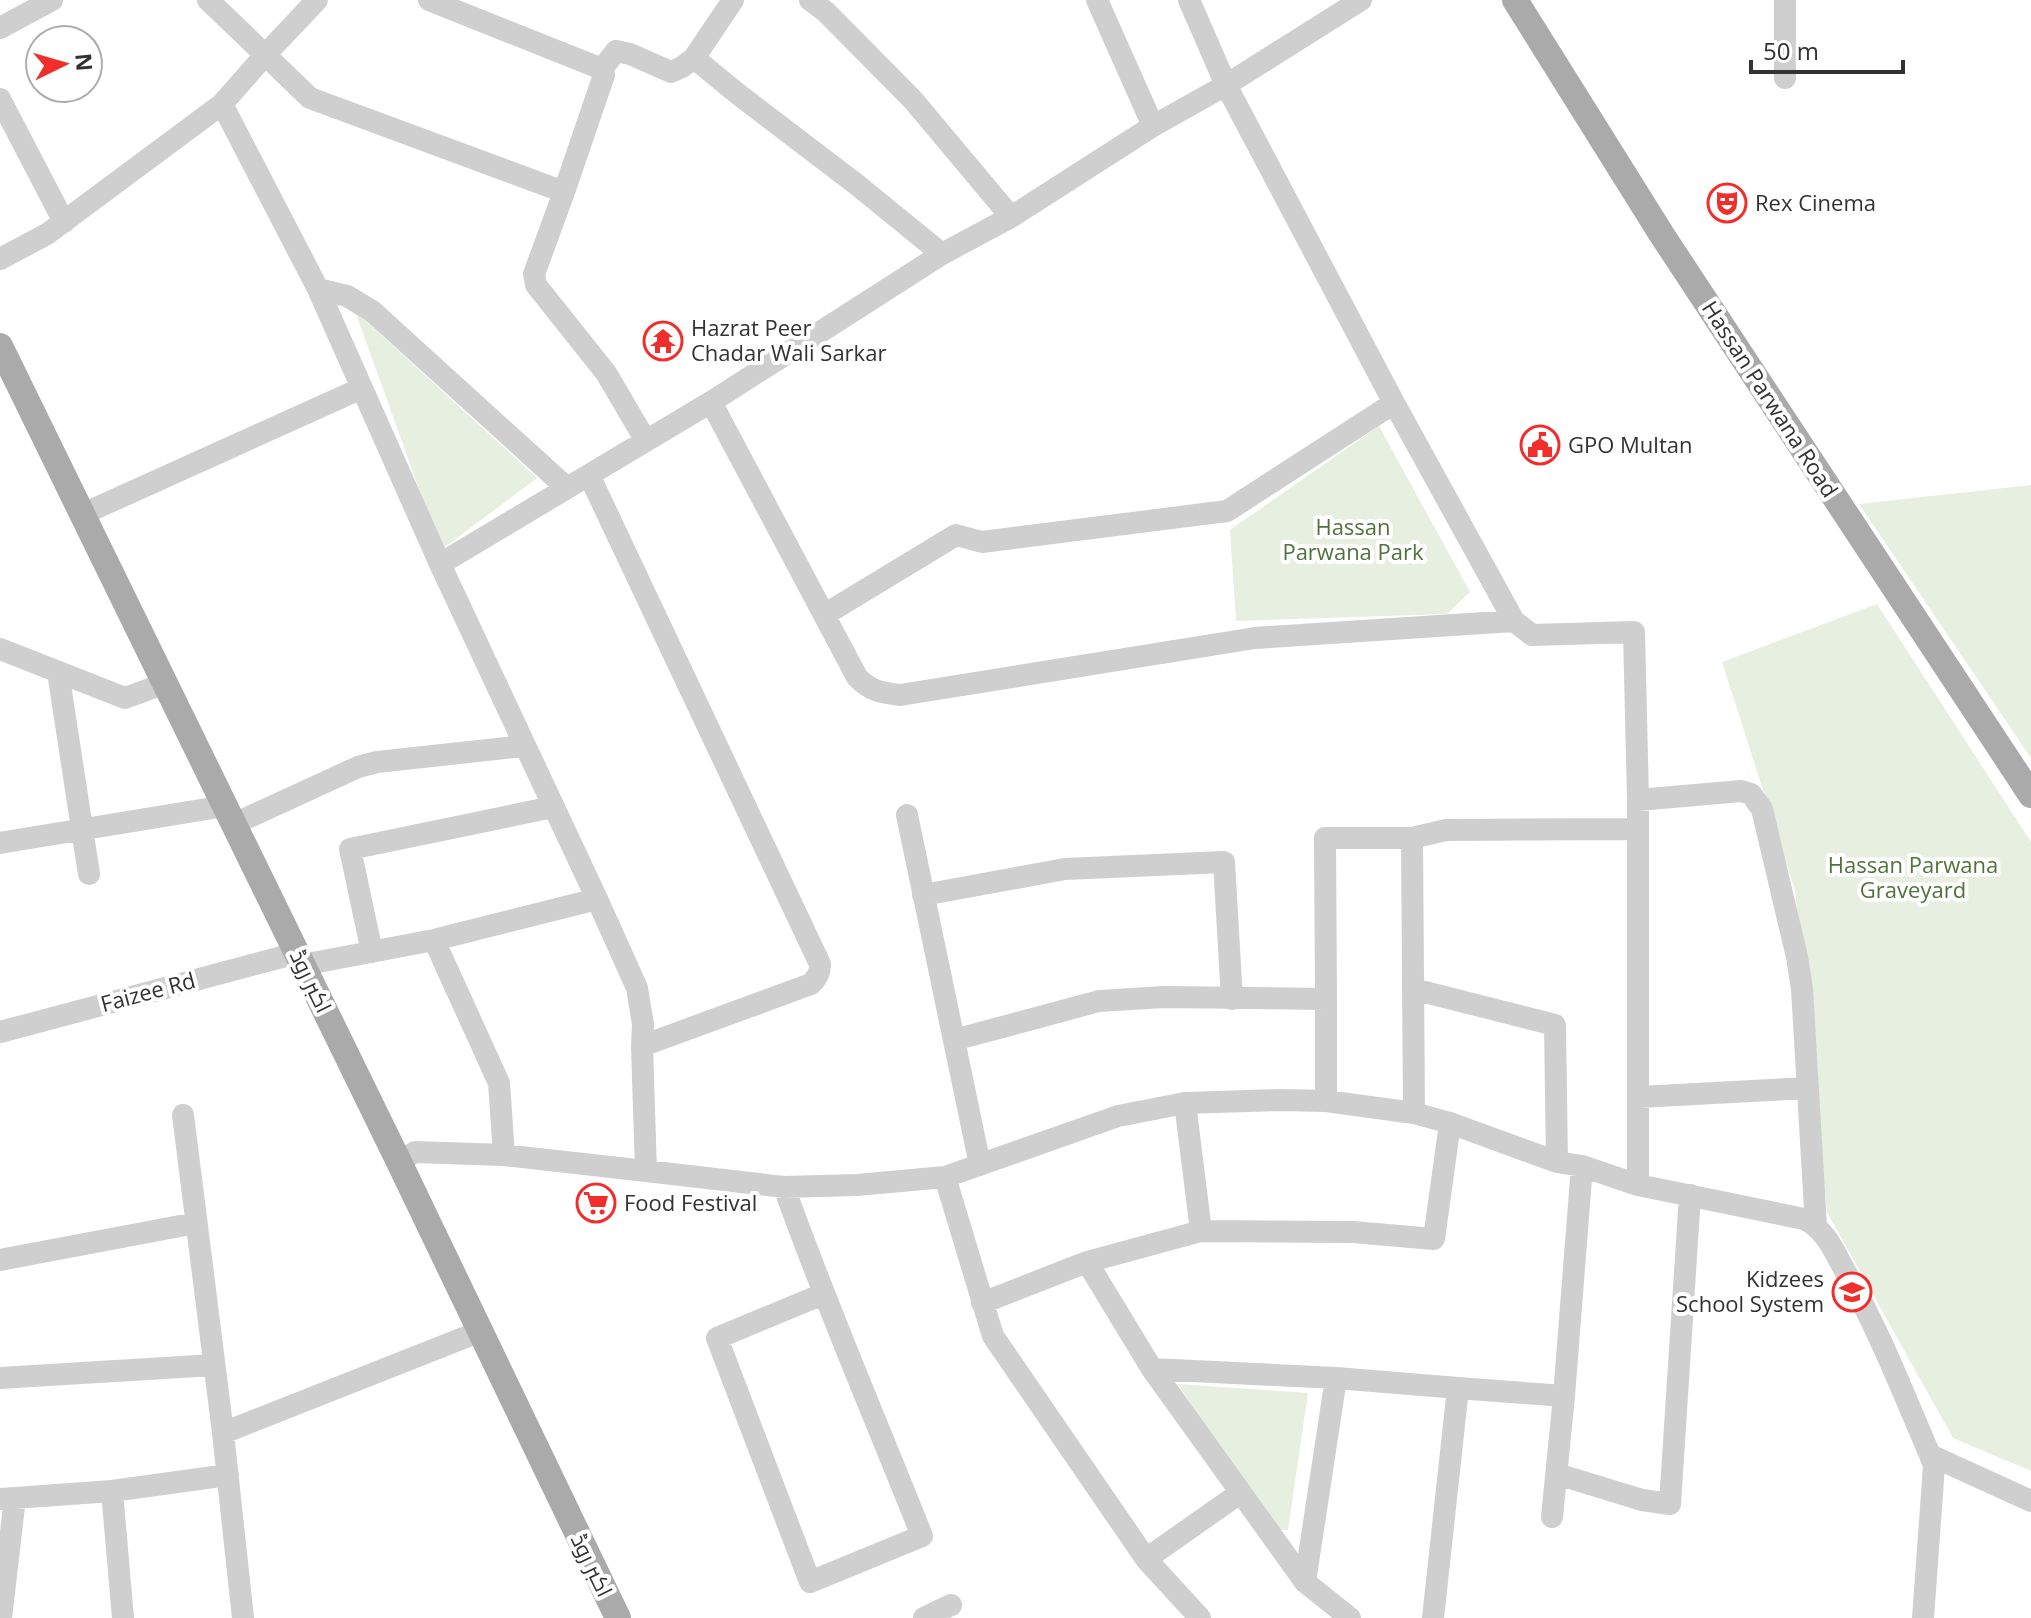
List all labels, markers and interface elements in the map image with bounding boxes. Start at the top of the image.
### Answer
north arrow [24,24,104,104]
scale bar [1751,24,1903,74]
text: 50 m [1763,34,1819,67]
text: N [69,52,101,72]
theatre icon: Rex Cinema [1706,182,1748,224]
place label: Rex Cinema [1755,187,1876,217]
street label: Hassan Parwana Road [1696,294,1846,502]
place label: Hazrat Peer Chadar Wali Sarkar [691,312,886,367]
temple icon: Hazrat Peer Chadar Wali Sarkar [642,320,684,362]
public building icon: GPO Multan [1519,424,1561,466]
place label: GPO Multan [1568,429,1692,459]
park label: Hassan Parwana Park [1282,511,1424,566]
park label: Hassan Parwana Graveyard [1828,849,1998,904]
street label: اکبر روڈ [284,944,340,1017]
street label: Faizee Rd [97,964,198,1018]
supermarket icon: Food Festival [575,1182,617,1224]
place label: Food Festival [624,1187,757,1217]
place label: Kidzees School System [1676,1263,1824,1318]
school or university icon: Kidzees School System [1831,1271,1873,1313]
street label: اکبر روڈ [565,1528,621,1601]

